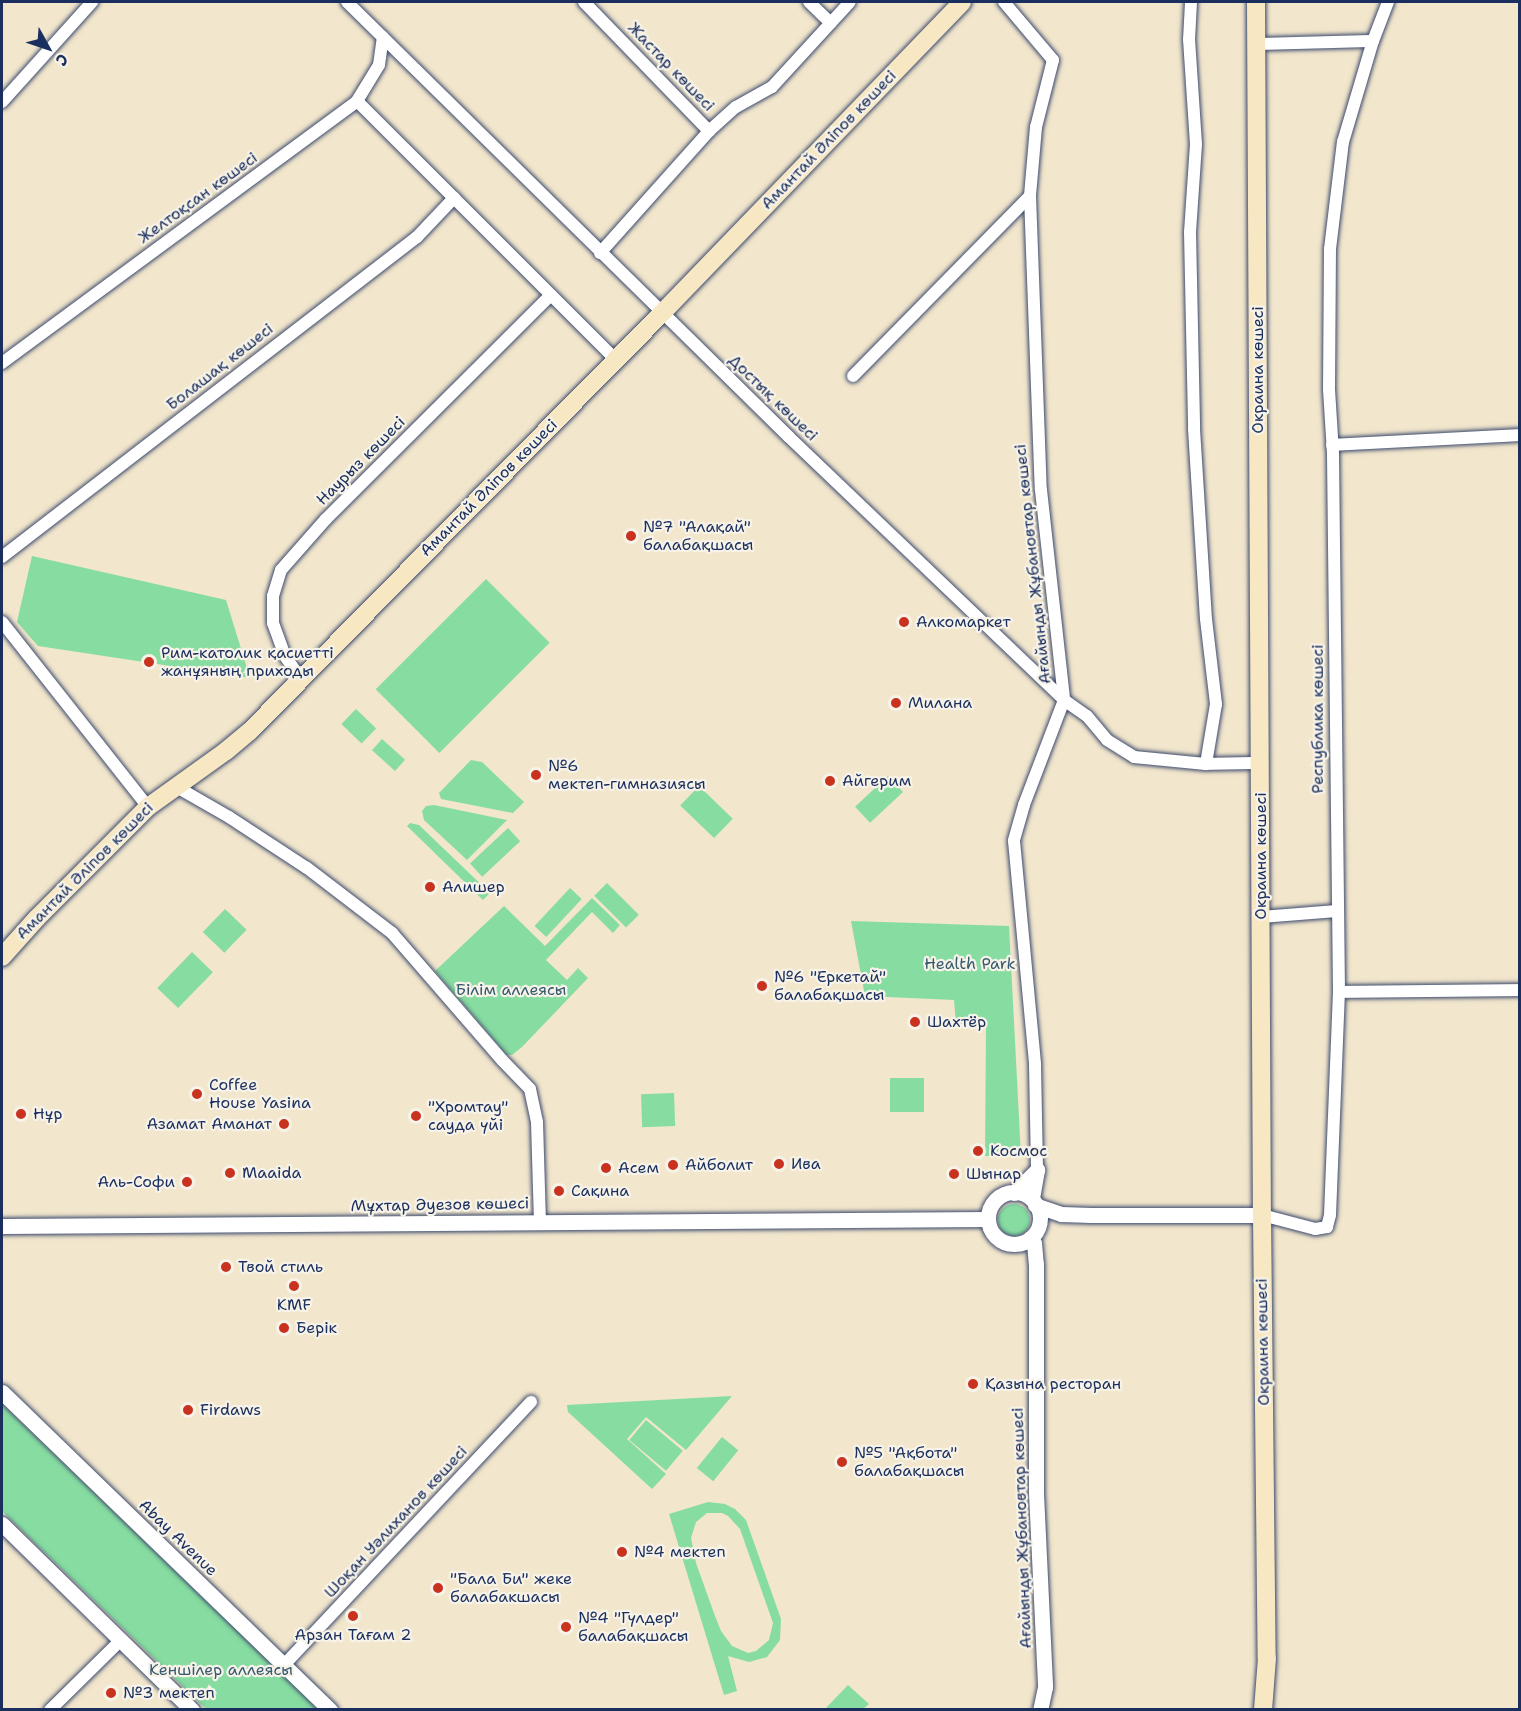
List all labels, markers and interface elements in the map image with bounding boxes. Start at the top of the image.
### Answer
north arrow [18,18,78,78]
street label: Жастар көшесі [624,18,718,116]
text: С [51,49,73,70]
street label: Амантай Әліпов көшесі [757,66,901,214]
street label: Желтоқсан көшесі [135,148,261,248]
street label: Окраина көшесі [1248,306,1268,434]
street label: Болашақ көшесі [163,319,277,415]
street label: Достық көшесі [724,351,822,445]
street label: Наурыз көшесі [313,413,409,509]
street label: Амантай Әліпов көшесі [416,415,562,561]
street label: Ағайынды Жұбановтар көшесі [1011,443,1055,685]
place label: №7 "Алақай" балабақшасы [643,517,753,555]
marker: №7 "Алақай" балабақшасы [624,529,638,543]
place label: Алкомаркет [916,612,1011,632]
marker: Алкомаркет [897,615,911,629]
place label: Рим-католик қасиетті жанұяның приходы [161,643,334,681]
street label: Республика көшесі [1308,644,1328,794]
marker: Рим-католик қасиетті жанұяның приходы [142,655,156,669]
place label: Милана [908,693,972,713]
marker: Милана [889,696,903,710]
place label: №6 мектеп-гимназиясы [548,756,706,794]
marker: №6 мектеп-гимназиясы [529,768,543,782]
place label: Айгерим [842,771,911,791]
marker: Айгерим [823,774,837,788]
street label: Окраина көшесі [1251,792,1271,920]
street label: Амантай Әліпов көшесі [12,798,158,944]
place label: Алишер [442,877,505,897]
marker: Алишер [423,880,437,894]
park label: Health Park [924,954,1016,974]
place label: №6 "Еркетай" балабақшасы [774,967,886,1005]
marker: №6 "Еркетай" балабақшасы [755,979,769,993]
park label: Білім аллеясы [456,980,566,1000]
place label: Шахтёр [927,1012,986,1032]
marker: Шахтёр [908,1015,922,1029]
place label: Coffee House Yasina [209,1075,311,1113]
marker: Coffee House Yasina [190,1087,204,1101]
place label: "Хромтау" сауда үйі [428,1097,508,1135]
place label: Нұр [33,1104,62,1124]
marker: Нұр [14,1107,28,1121]
marker: "Хромтау" сауда үйі [409,1109,423,1123]
place label: Азамат Аманат [147,1114,272,1134]
marker: Азамат Аманат [277,1117,291,1131]
place label: Космос [990,1141,1047,1161]
marker: Космос [971,1144,985,1158]
place label: Ива [791,1154,821,1174]
place label: Айболит [685,1155,753,1175]
marker: Ива [772,1157,786,1171]
place label: Асем [618,1158,659,1178]
marker: Айболит [666,1158,680,1172]
marker: Асем [599,1161,613,1175]
place label: Maaida [242,1163,302,1183]
place label: Шынар [966,1164,1021,1184]
marker: Maaida [223,1166,237,1180]
marker: Шынар [947,1167,961,1181]
place label: Аль-Софи [98,1172,175,1192]
marker: Аль-Софи [180,1175,194,1189]
place label: Сақина [571,1181,629,1201]
marker: Сақина [552,1184,566,1198]
street label: Мұхтар Әуезов көшесі [351,1194,529,1216]
place label: Твой стиль [238,1257,323,1277]
marker: Твой стиль [219,1260,233,1274]
street label: Окраина көшесі [1252,1278,1274,1406]
marker: KMF [287,1279,301,1293]
place label: KMF [277,1295,311,1315]
place label: Берік [296,1318,337,1338]
marker: Берік [277,1321,291,1335]
place label: Қазына ресторан [985,1374,1121,1394]
marker: Қазына ресторан [966,1377,980,1391]
place label: Firdaws [200,1400,261,1420]
marker: Firdaws [181,1403,195,1417]
street label: Ағайынды Жұбановтар көшесі [1008,1407,1036,1649]
street label: Шоқан Уәлиханов көшесі [321,1442,471,1602]
place label: №5 "Ақбота" балабақшасы [854,1443,964,1481]
marker: №5 "Ақбота" балабақшасы [835,1455,849,1469]
street label: Abay Avenue [135,1496,221,1580]
place label: №4 мектеп [634,1542,726,1562]
marker: №4 мектеп [615,1545,629,1559]
place label: "Бала Би" жеке балабакшасы [450,1569,572,1607]
marker: "Бала Би" жеке балабакшасы [431,1581,445,1595]
place label: №4 "Гүлдер" балабақшасы [578,1608,688,1646]
marker: Арзан Тағам 2 [346,1609,360,1623]
marker: №4 "Гүлдер" балабақшасы [559,1620,573,1634]
place label: Арзан Тағам 2 [295,1625,411,1645]
park label: Кеншілер аллеясы [149,1660,293,1680]
place label: №3 мектеп [123,1683,215,1703]
marker: №3 мектеп [104,1686,118,1700]

